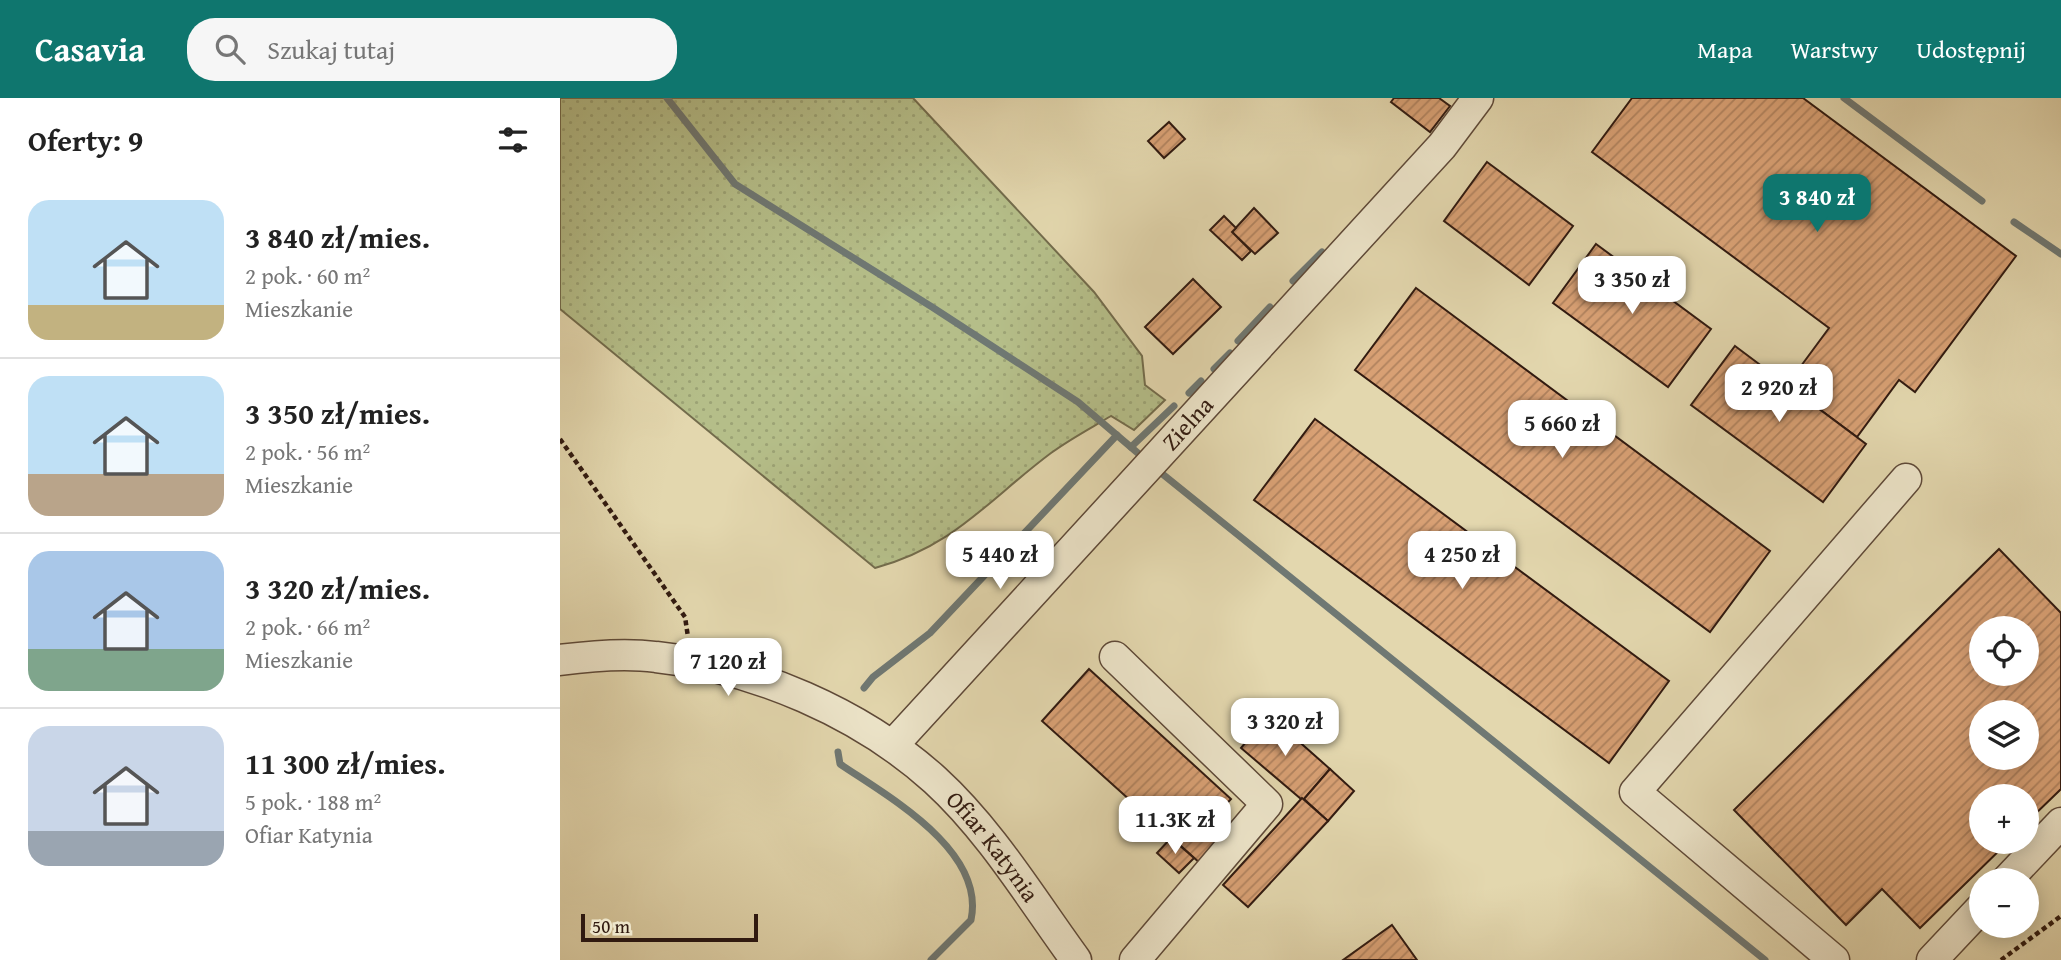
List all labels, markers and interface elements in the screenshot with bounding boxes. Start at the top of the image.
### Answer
search box [187,18,677,81]
text: Casavia [35,25,145,73]
icon: search [211,30,249,68]
text: Szukaj tutaj [267,30,395,69]
text: Mapa [1697,32,1753,67]
text: Warstwy [1791,32,1878,67]
text: Udostępnij [1916,32,2026,67]
text: Oferty: 9 [28,118,143,162]
icon: filters [494,121,532,159]
pin: 3 840 zł [1745,174,1889,234]
text: 3 840 zł [1779,180,1855,213]
text: 3 840 zł/mies. [245,215,430,259]
icon: home [84,228,168,312]
pin: 3 350 zł [1560,256,1704,316]
text: 2 pok. · 60 m² [245,259,370,292]
text: 3 350 zł [1594,262,1670,295]
text: Mieszkanie [245,292,353,325]
pin: 2 920 zł [1707,364,1851,424]
text: 2 920 zł [1741,370,1817,403]
street label: Zielna [1153,388,1222,458]
text: 3 350 zł/mies. [245,391,430,435]
pin: 5 660 zł [1490,400,1634,460]
icon: home [84,404,168,488]
text: 5 660 zł [1524,406,1600,439]
text: 2 pok. · 56 m² [245,435,370,468]
text: Mieszkanie [245,468,353,501]
pin: 5 440 zł [928,532,1072,591]
pin: 4 250 zł [1390,532,1534,591]
text: 5 440 zł [962,537,1038,570]
text: 4 250 zł [1424,537,1500,570]
text: 3 320 zł/mies. [245,566,430,610]
icon: home [84,579,168,663]
text: 2 pok. · 66 m² [245,610,370,643]
map controls [1969,616,2039,938]
button: locate [1969,616,2039,686]
pin: 7 120 zł [656,638,800,698]
text: Mieszkanie [245,643,353,676]
text: 7 120 zł [690,644,766,677]
pin: 3 320 zł [1213,698,1357,758]
button: layers [1969,700,2039,770]
text: 3 320 zł [1247,704,1323,737]
text: 11 300 zł/mies. [245,741,446,785]
icon: home [84,754,168,838]
street label: Ofiar Katynia [938,782,1048,909]
button: + [1969,784,2039,854]
text: 5 pok. · 188 m² [245,785,381,818]
pin: 11.3K zł [1103,796,1247,856]
text: 11.3K zł [1135,802,1215,835]
text: Ofiar Katynia [245,818,373,851]
button: − [1969,868,2039,938]
scale bar [581,911,758,943]
text: 50 m [592,912,630,940]

